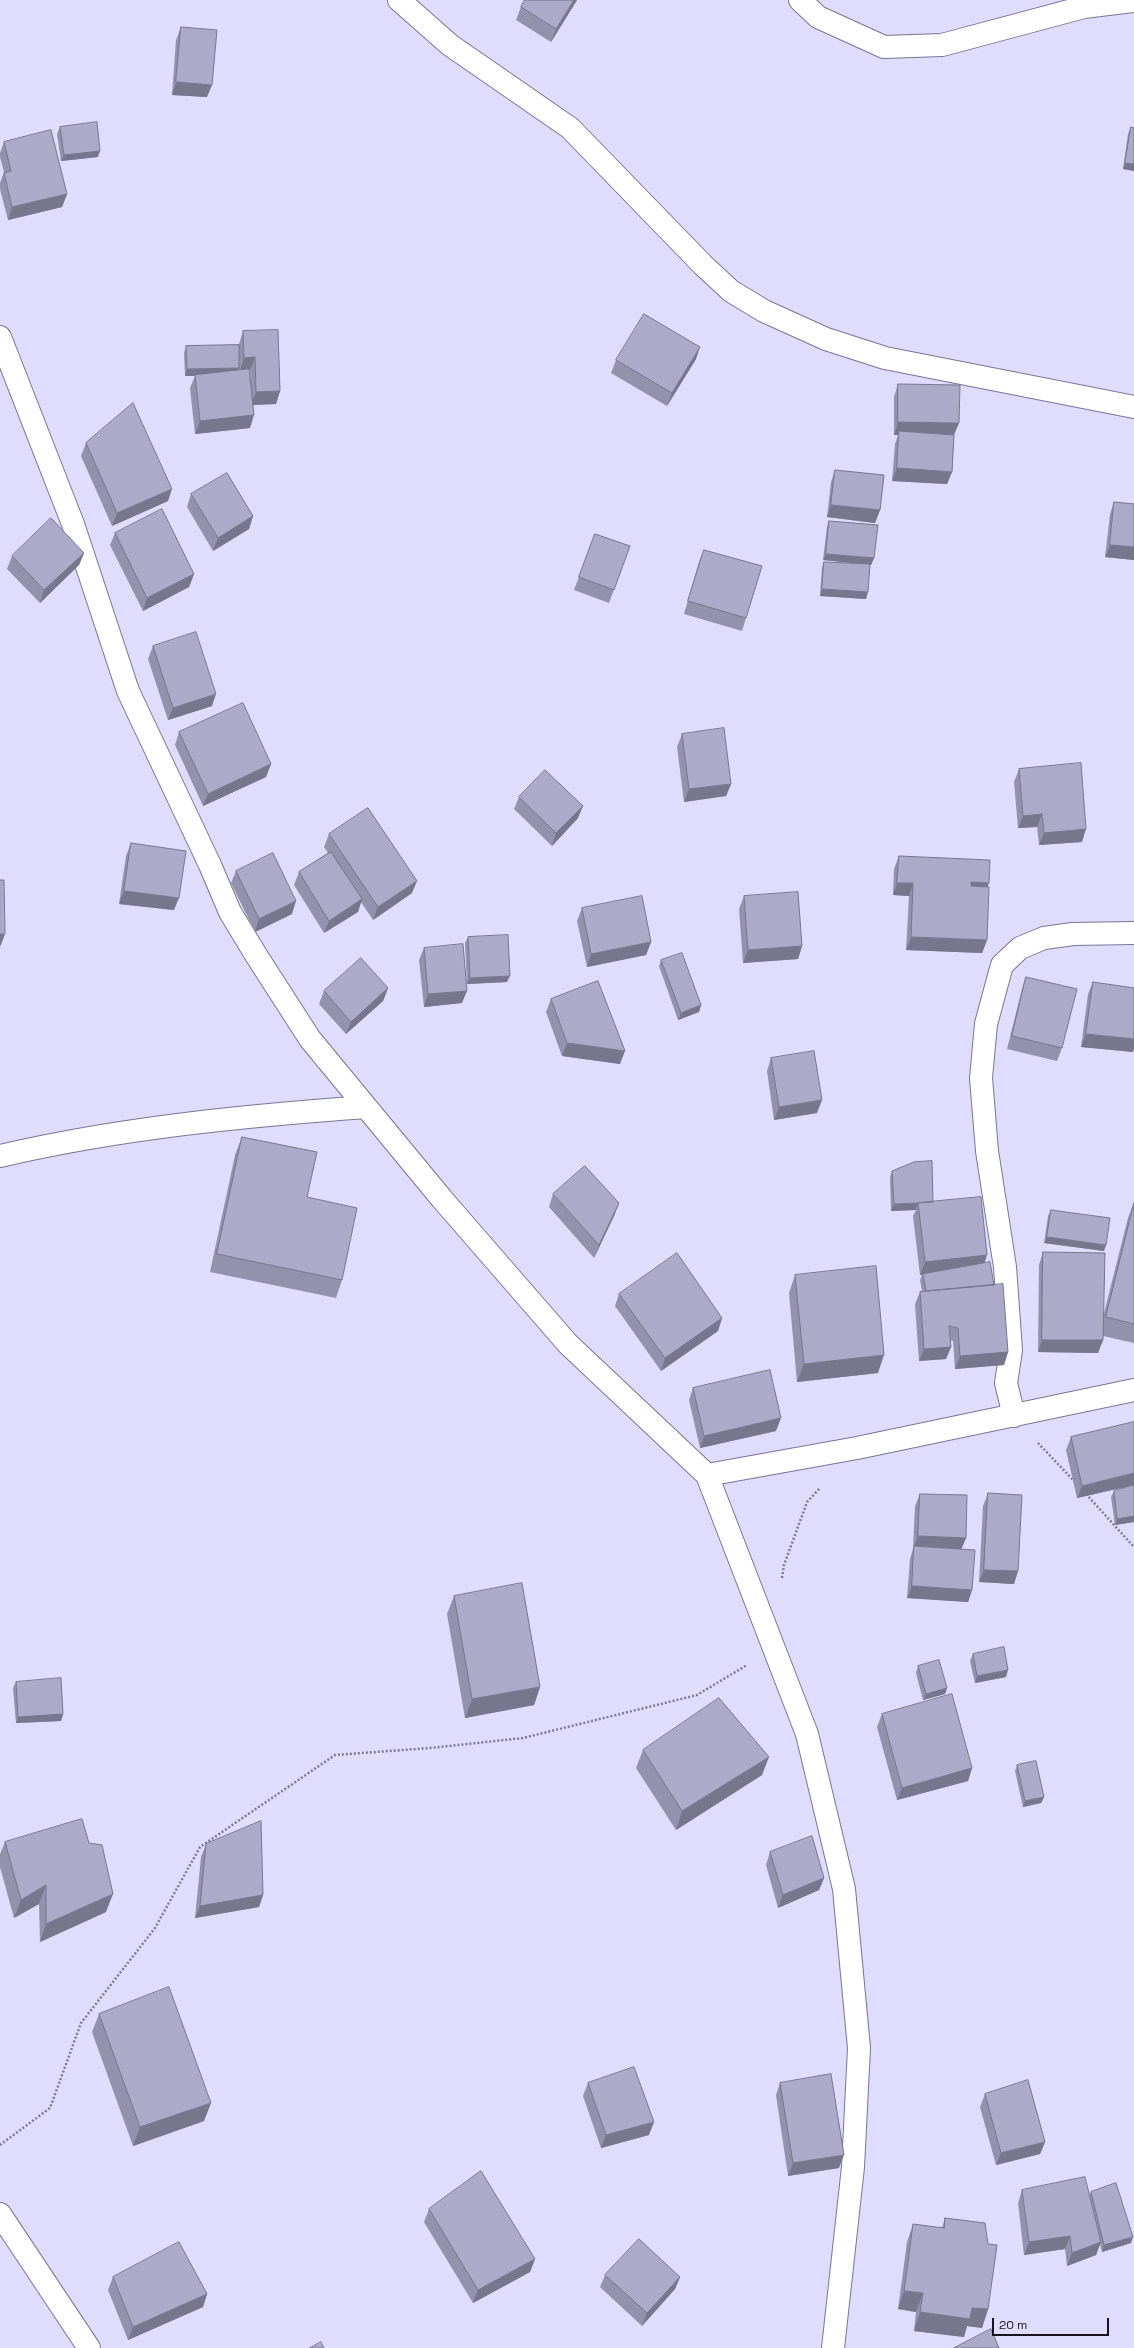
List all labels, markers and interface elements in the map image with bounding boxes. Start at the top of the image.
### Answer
scale bar [994,2310,1111,2336]
text: 20 m [999,2317,1027,2333]

